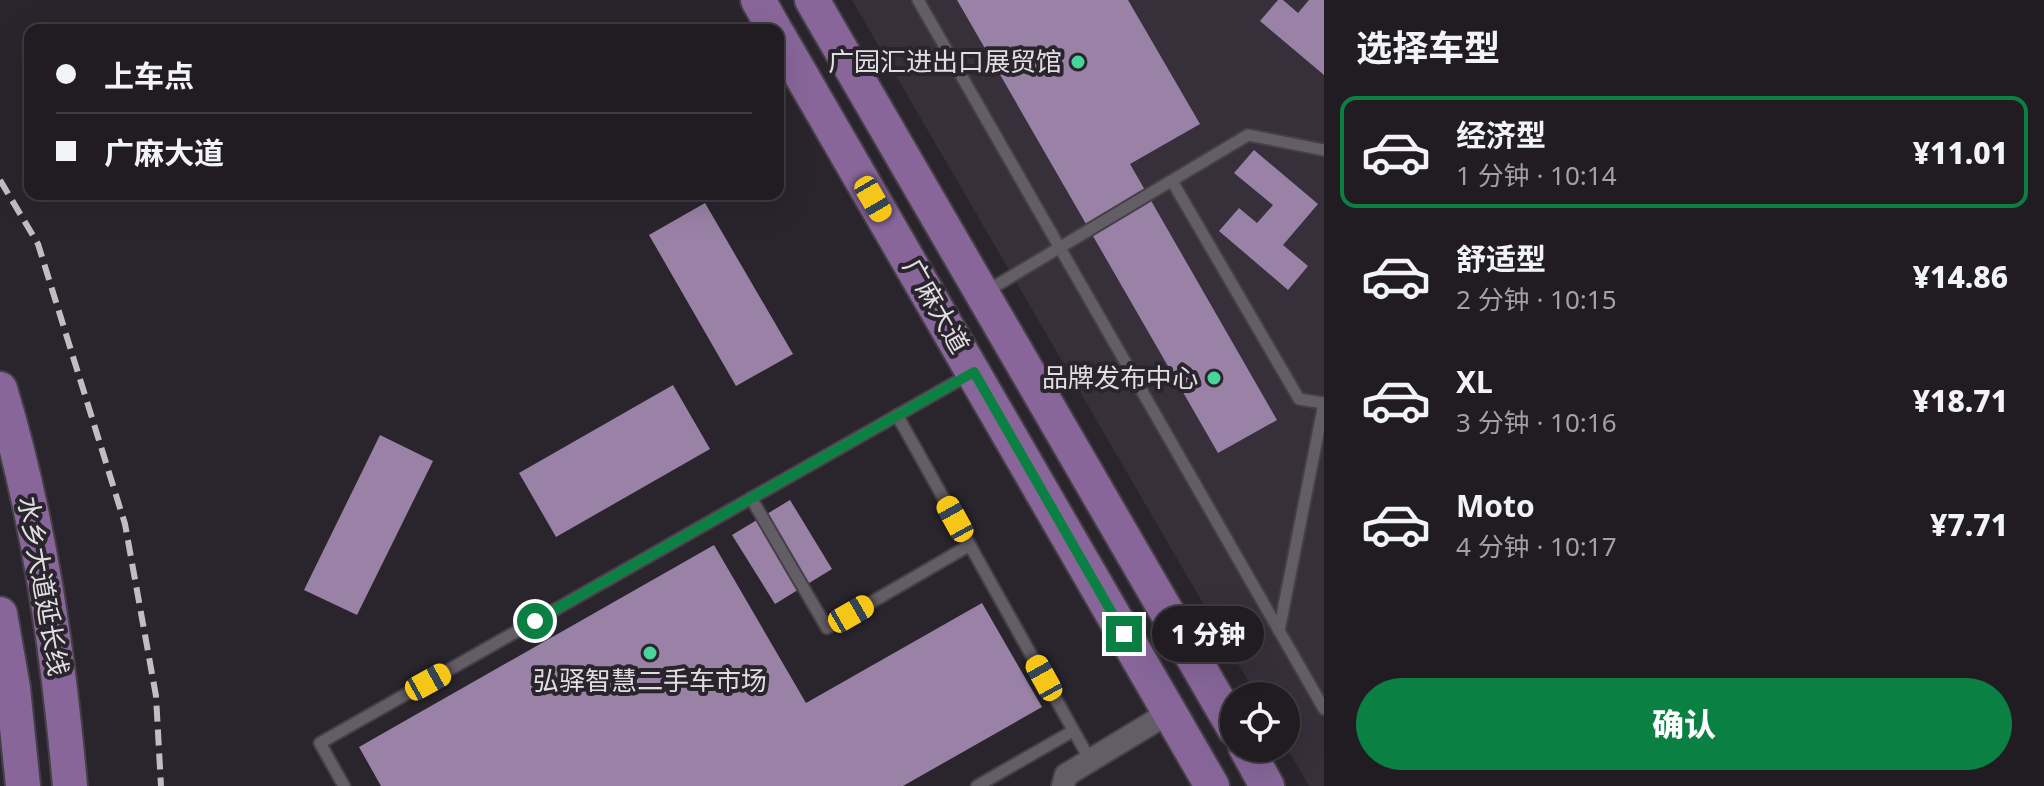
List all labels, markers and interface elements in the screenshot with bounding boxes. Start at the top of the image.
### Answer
text: 选择车型 [1356,23,1500,72]
place label: 广园汇进出口展贸馆 [828,43,1062,79]
marker: 广园汇进出口展贸馆 [1069,53,1087,71]
text: 上车点 [104,55,194,96]
text: 经济型 [1456,114,1546,155]
icon: car [1360,116,1432,188]
text: 广麻大道 [104,132,224,173]
text: ¥11.01 [1913,132,2008,173]
text: 1 分钟 · 10:14 [1456,157,1617,193]
car [851,172,895,226]
text: 舒适型 [1456,238,1546,279]
icon: car [1360,240,1432,312]
street label: 广麻大道 [895,251,978,360]
text: ¥14.86 [1913,256,2008,297]
text: 2 分钟 · 10:15 [1456,281,1617,317]
place label: 品牌发布中心 [1042,359,1198,395]
text: XL [1456,361,1493,402]
icon: car [1360,364,1432,436]
marker: 品牌发布中心 [1205,369,1223,387]
text: ¥18.71 [1913,380,2008,421]
text: 3 分钟 · 10:16 [1456,404,1617,440]
text: Moto [1456,485,1535,526]
icon: car [1360,488,1432,560]
car [933,492,977,546]
street label: 水乡大道延长线 [10,493,78,679]
text: ¥7.71 [1930,504,2008,545]
text: 4 分钟 · 10:17 [1456,528,1617,564]
car [824,592,878,636]
route start [517,603,553,639]
callout: 1 分钟 [1152,606,1264,662]
route end [1106,616,1142,652]
text: 1 分钟 [1171,616,1245,652]
marker: 弘驿智慧二手车市场 [641,644,659,662]
car [1022,651,1066,705]
car [401,660,455,704]
place label: 弘驿智慧二手车市场 [533,662,767,698]
button: 确认 [1356,678,2012,770]
map controls [1220,682,1300,762]
button: locate [1220,682,1300,762]

